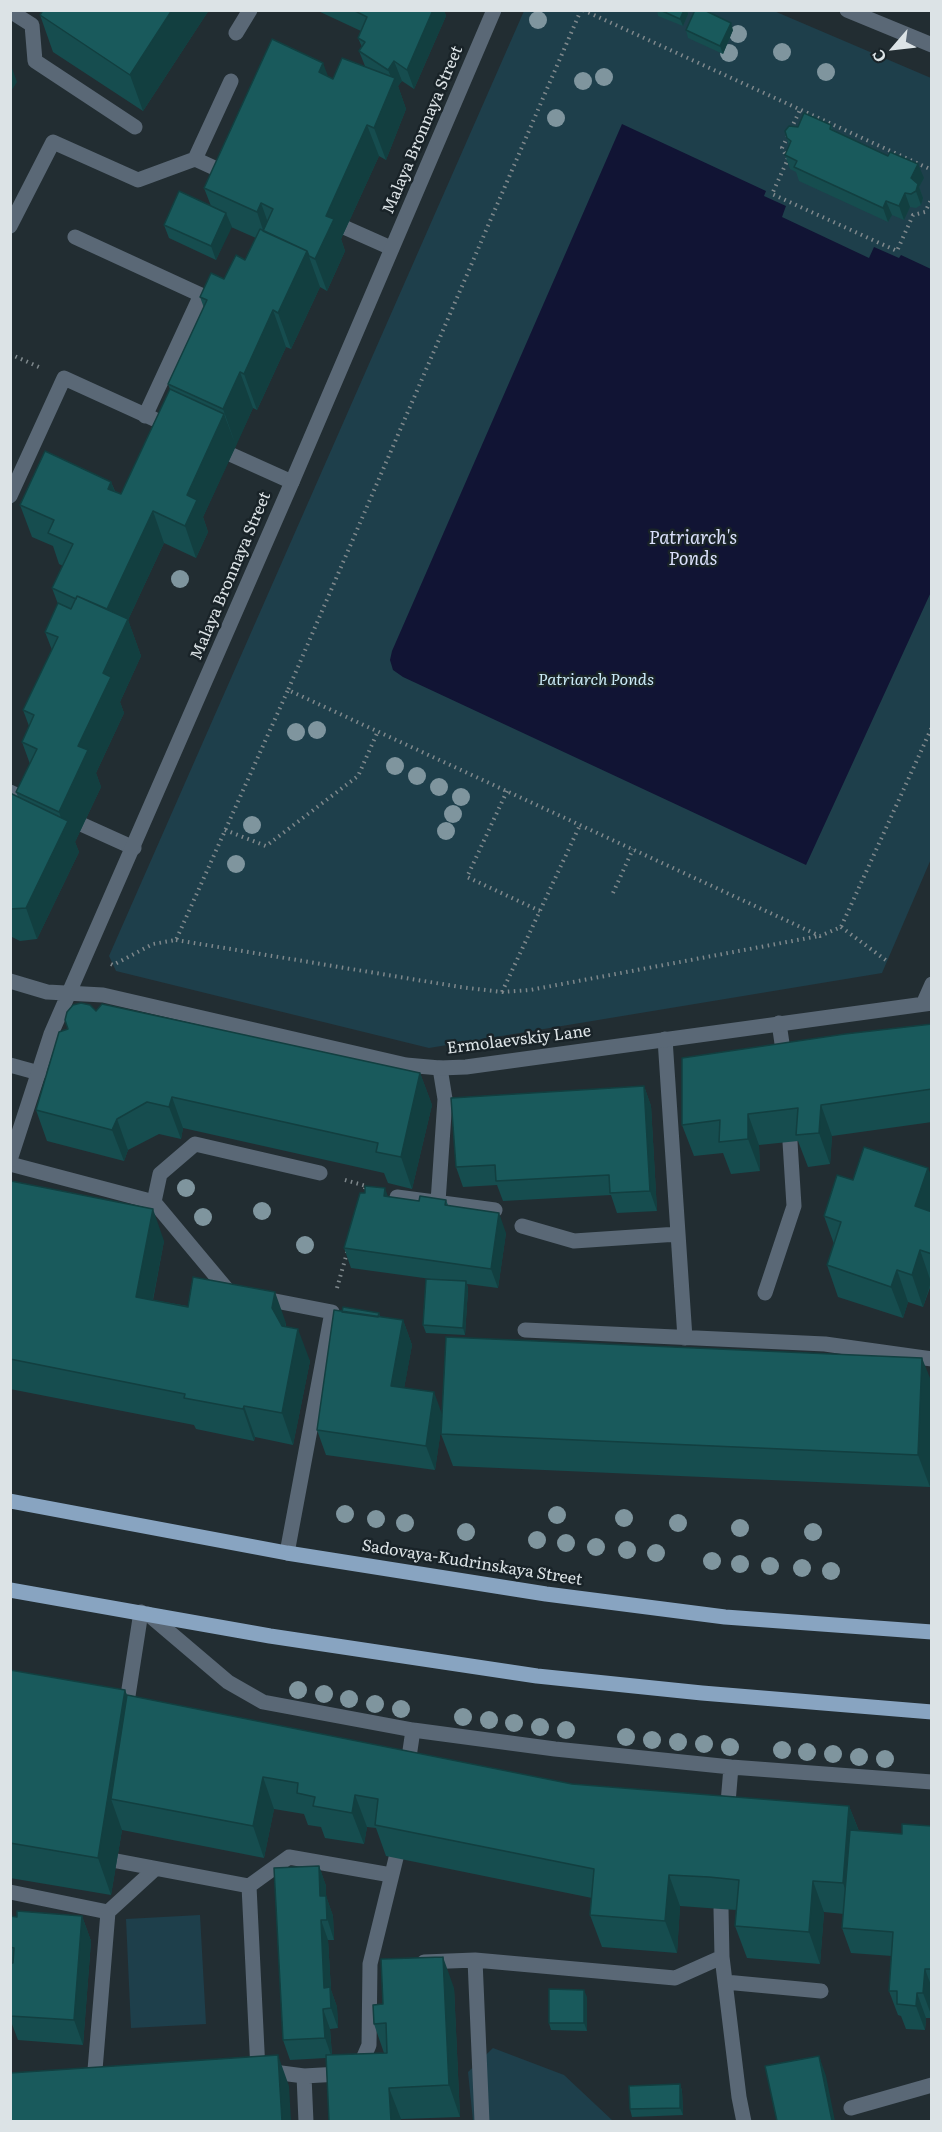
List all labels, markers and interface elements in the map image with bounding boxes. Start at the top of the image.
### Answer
north arrow [864,18,924,78]
street label: Malaya Bronnaya Street [379,43,467,217]
text: С [865,46,891,67]
street label: Malaya Bronnaya Street [187,489,275,663]
water label: Patriarch's Ponds [649,528,737,570]
park label: Patriarch Ponds [538,670,654,690]
street label: Ermolaevskiy Lane [446,1022,592,1058]
street label: Sadovaya-Kudrinskaya Street [360,1536,584,1590]

